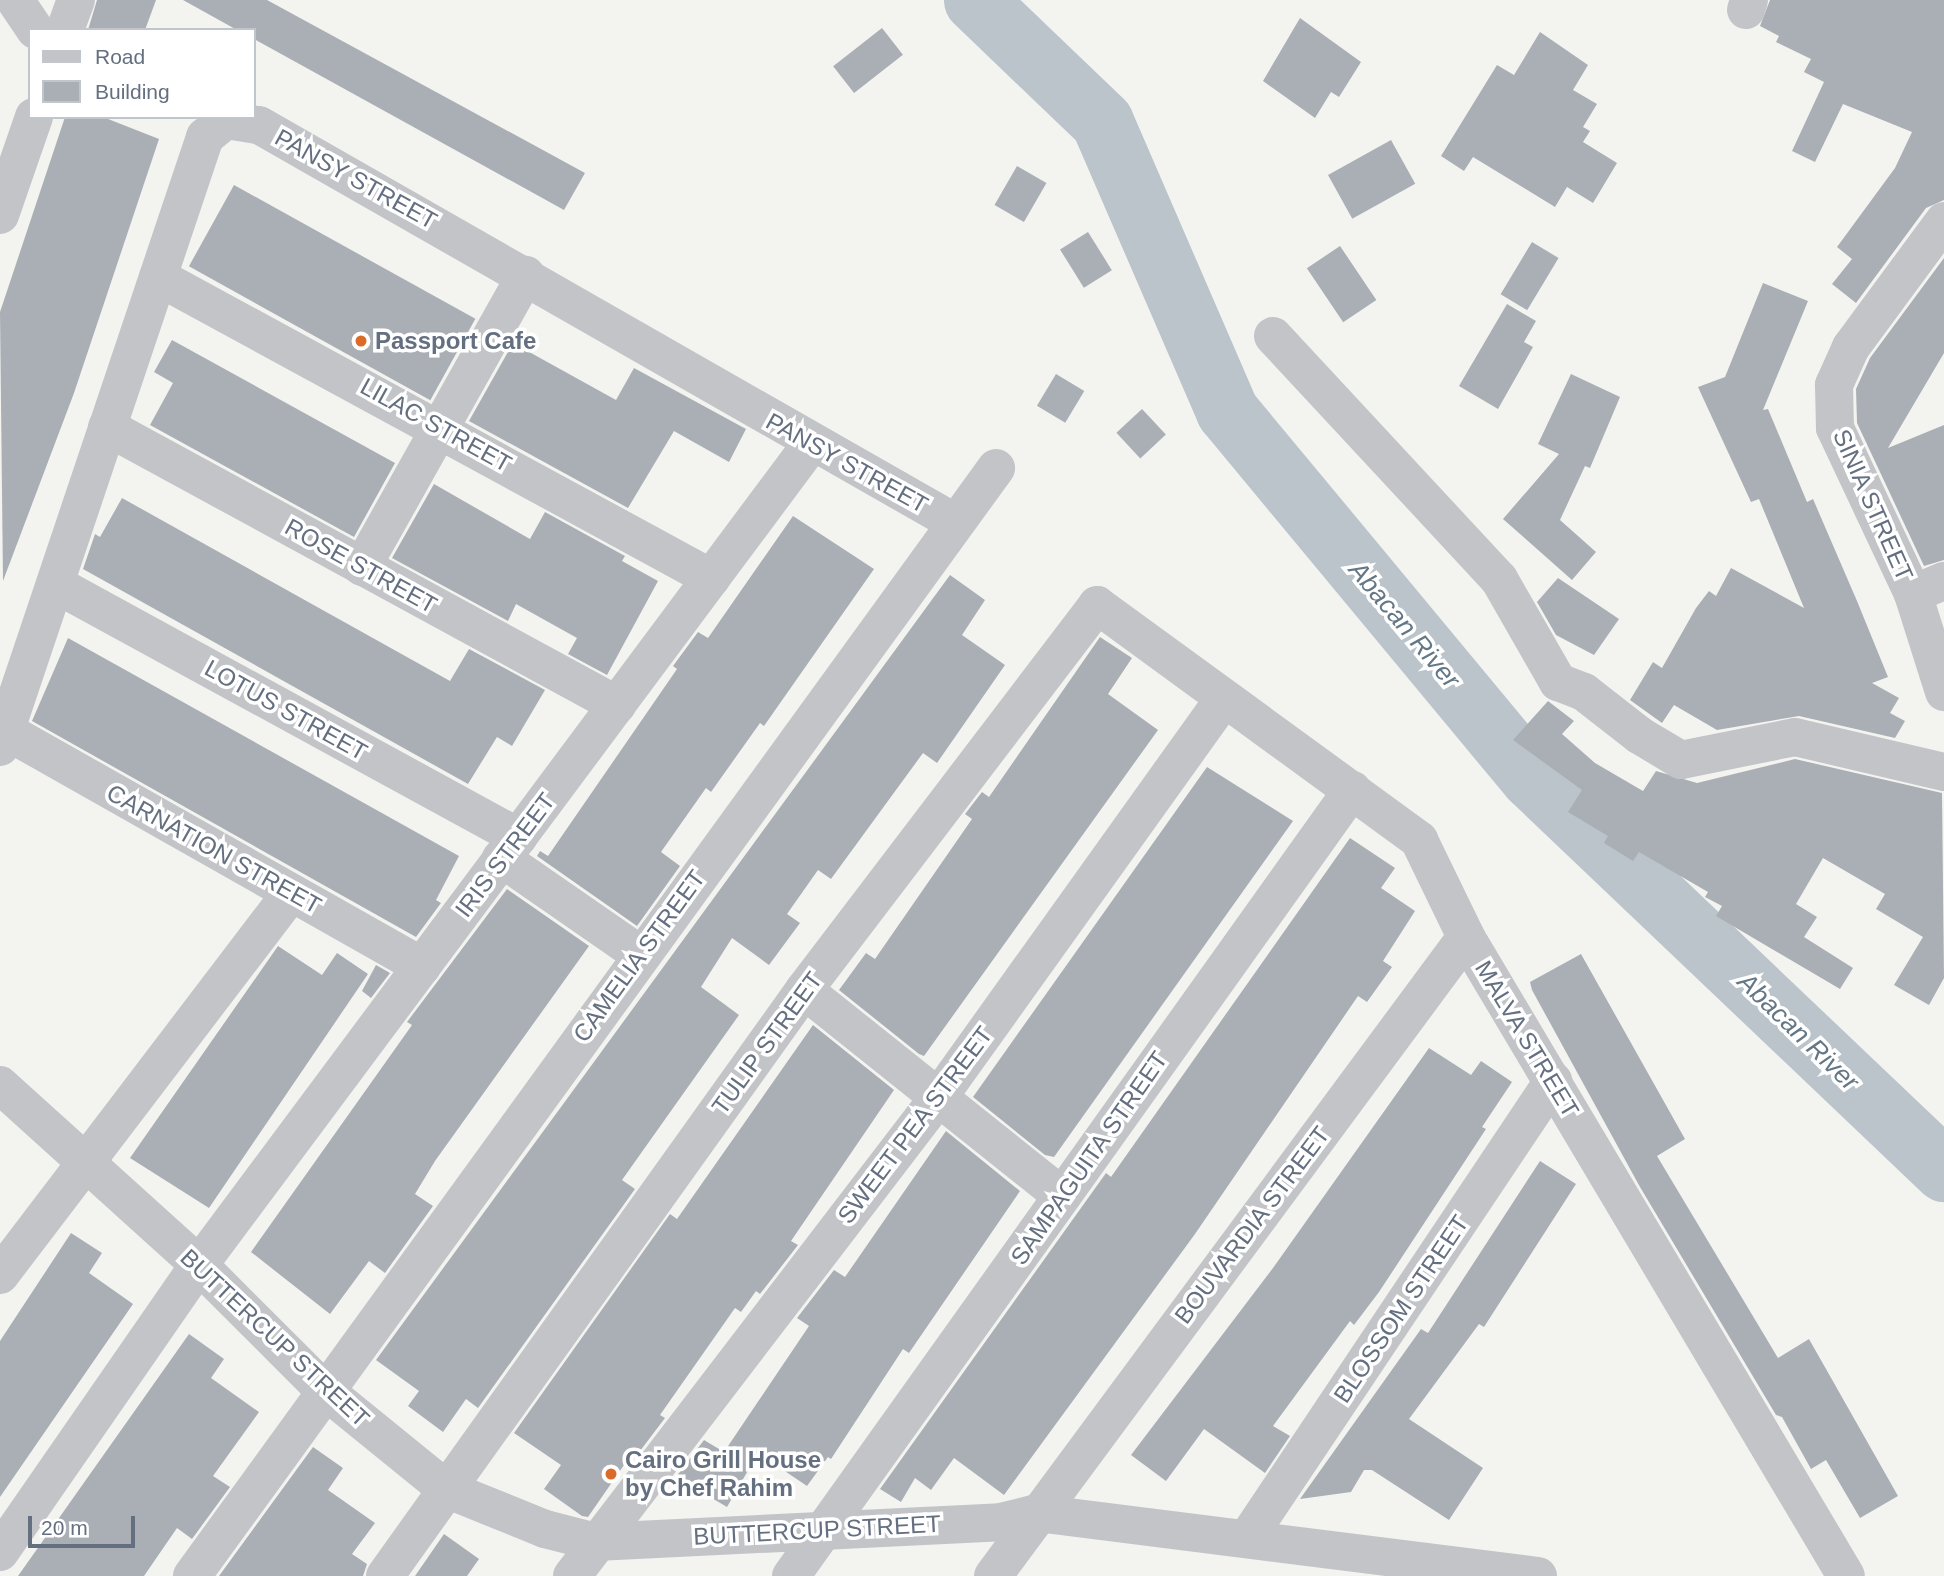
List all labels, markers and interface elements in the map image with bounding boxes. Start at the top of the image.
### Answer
legend [28,28,256,119]
text: Road [95,45,145,68]
text: Building [95,80,170,103]
street label: PANSY STREET [270,123,442,235]
place label: Passport Cafe [375,327,536,355]
marker: Passport Cafe [353,333,369,349]
street label: LILAC STREET [356,372,516,478]
street label: PANSY STREET [761,407,933,519]
street label: SINIA STREET [1826,424,1920,586]
street label: ROSE STREET [280,512,442,620]
water label: Abacan River [1342,555,1466,695]
street label: LOTUS STREET [200,653,372,767]
street label: CARNATION STREET [102,778,326,920]
street label: IRIS STREET [449,787,561,923]
street label: CAMELIA STREET [567,864,711,1048]
street label: MALVA STREET [1469,955,1585,1123]
street label: TULIP STREET [706,966,828,1120]
water label: Abacan River [1731,967,1865,1097]
street label: SWEET PEA STREET [831,1020,999,1230]
street label: SAMPAGUITA STREET [1004,1045,1174,1271]
street label: BOUVARDIA STREET [1168,1120,1336,1330]
street label: BLOSSOM STREET [1328,1210,1474,1408]
street label: BUTTERCUP STREET [174,1243,376,1433]
place label: Cairo Grill House by Chef Rahim [625,1446,821,1502]
marker: Cairo Grill House by Chef Rahim [603,1466,619,1482]
scale bar [32,1502,138,1546]
street label: BUTTERCUP STREET [692,1509,942,1551]
text: 20 m [41,1516,88,1539]

